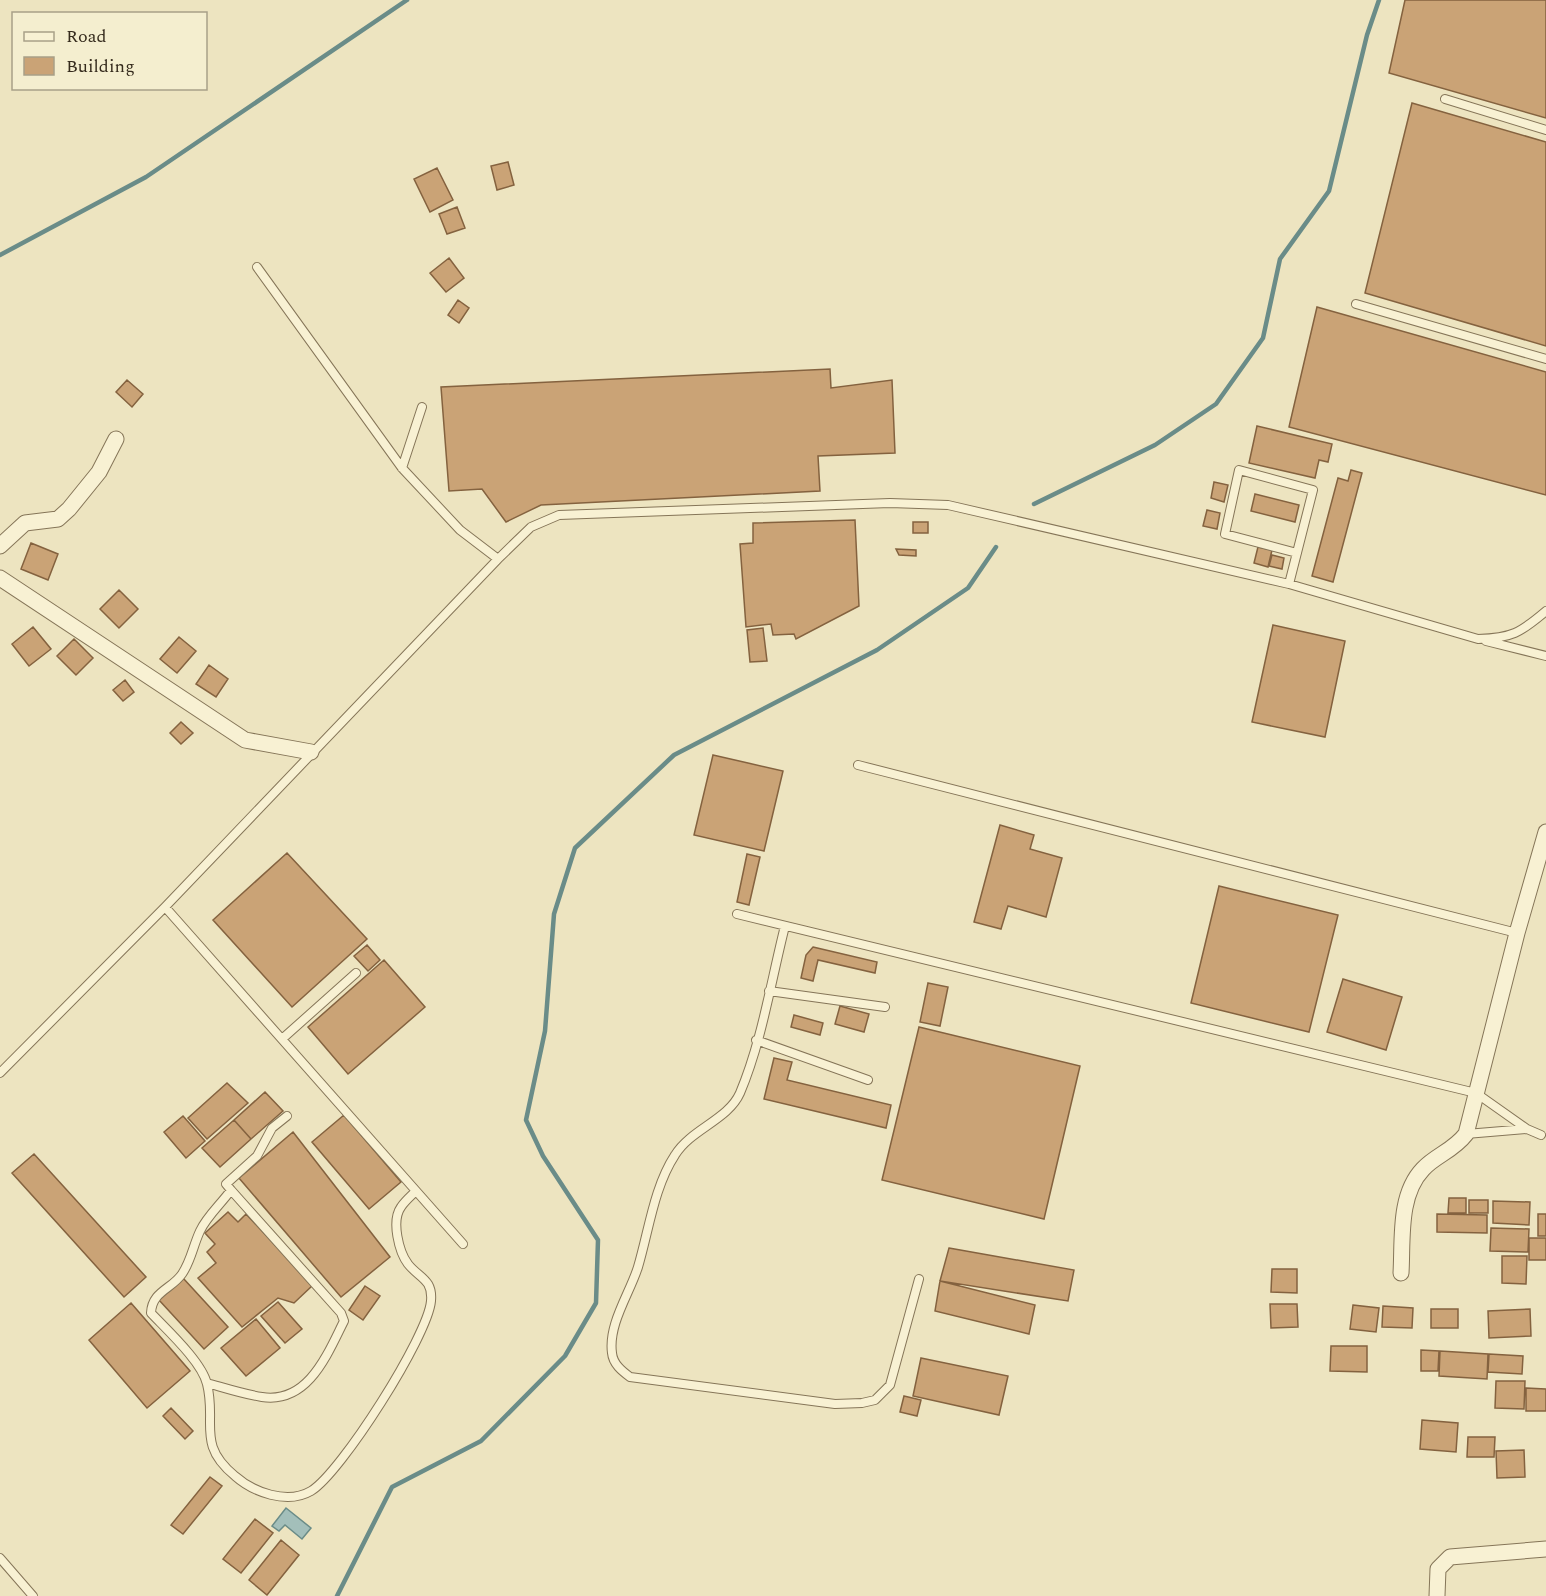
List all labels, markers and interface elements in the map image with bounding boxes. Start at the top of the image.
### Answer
legend [12,12,207,90]
text: Road [66,23,107,50]
text: Building [66,53,135,80]

